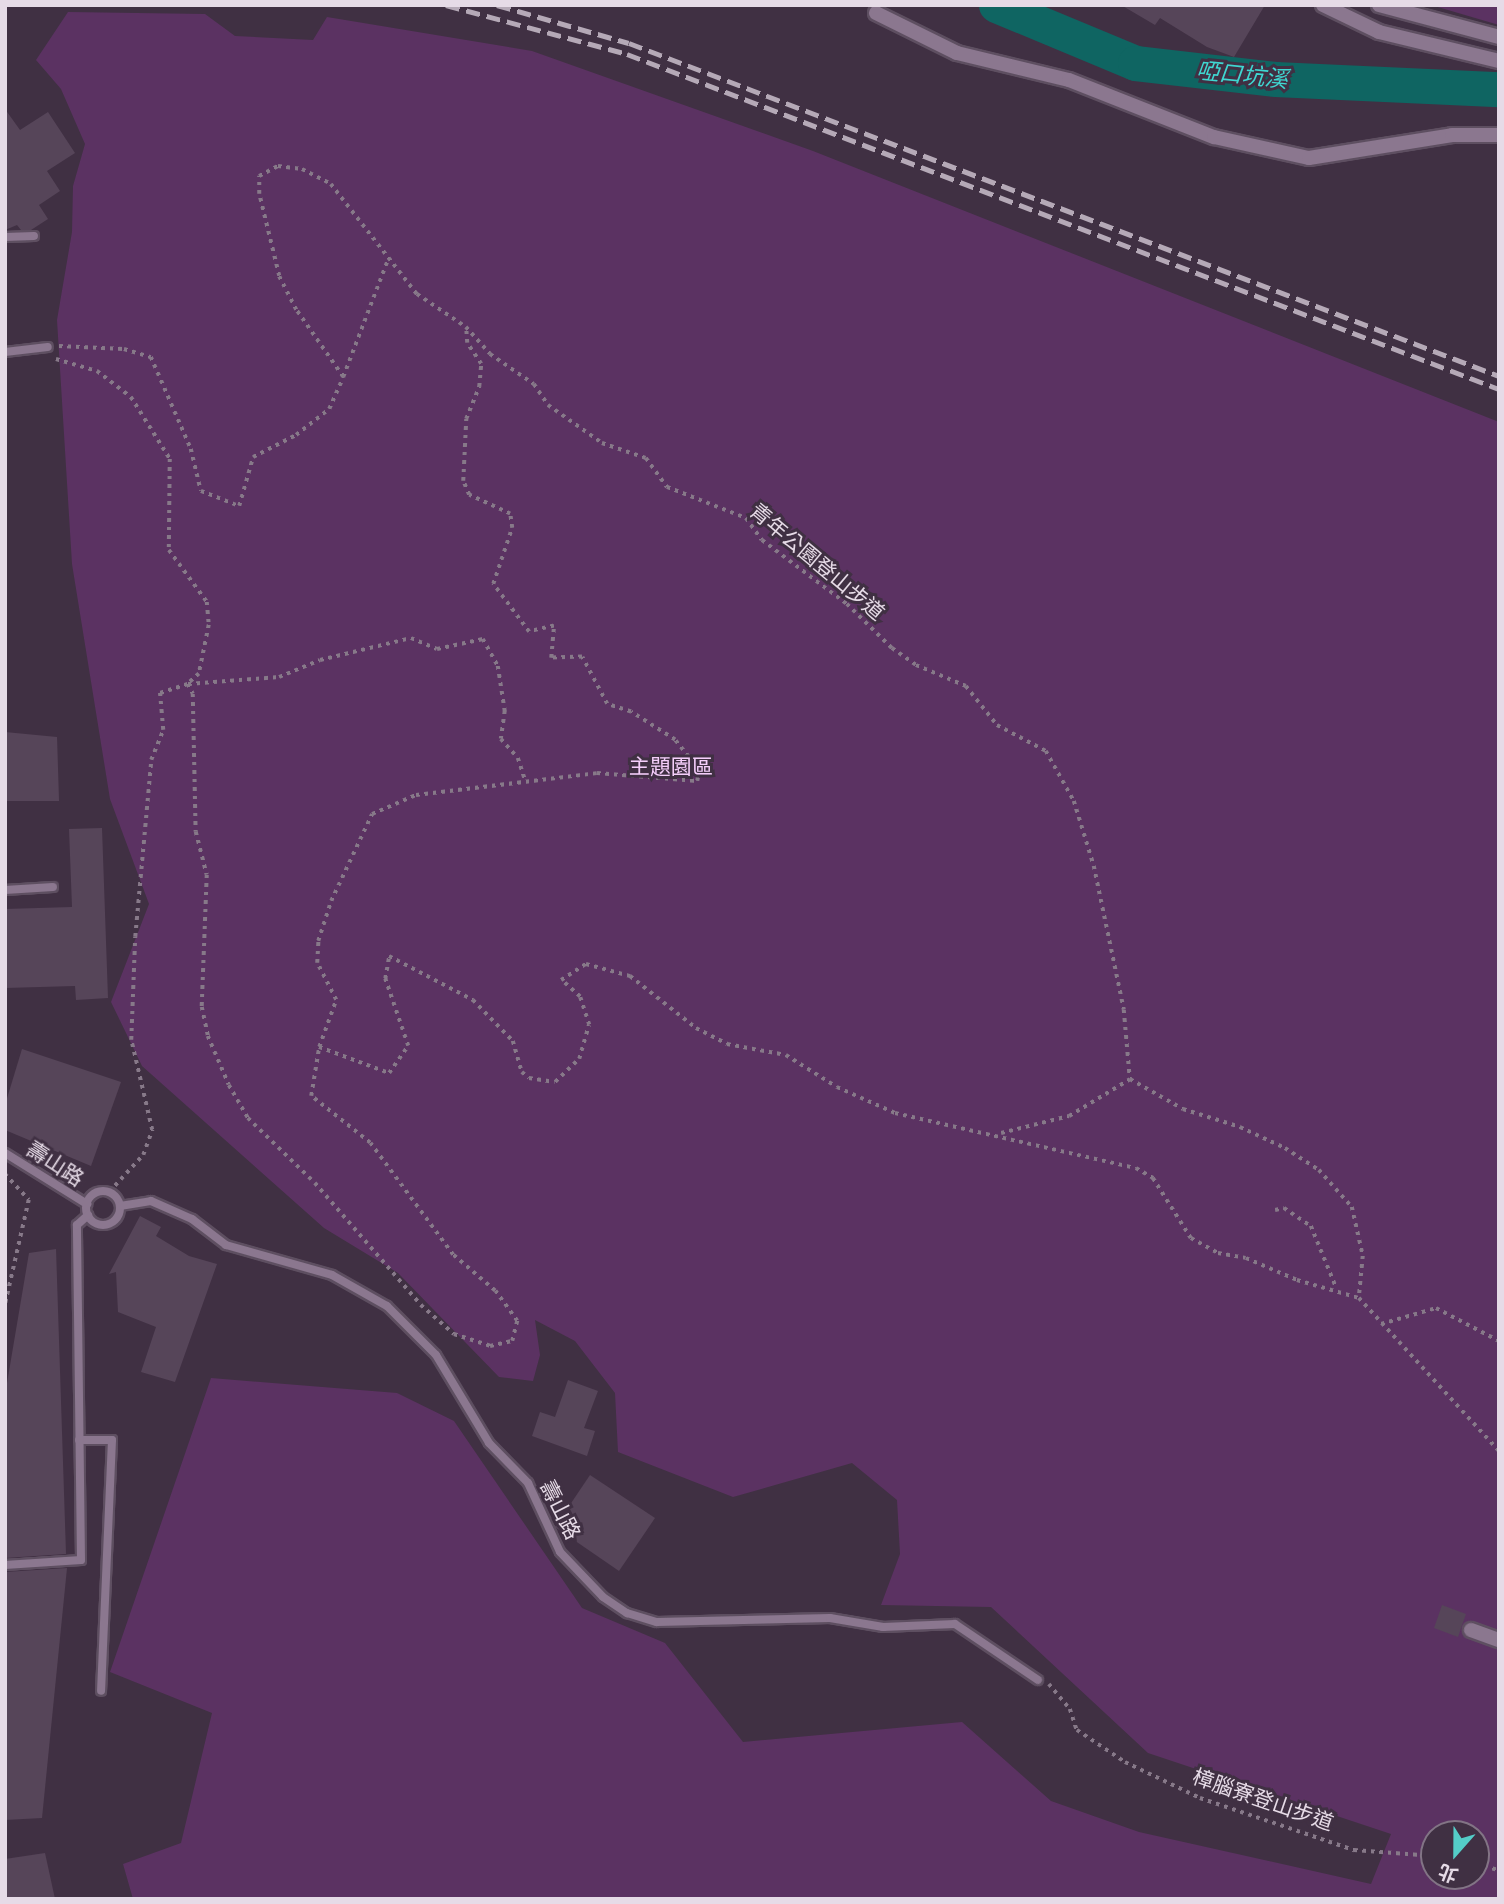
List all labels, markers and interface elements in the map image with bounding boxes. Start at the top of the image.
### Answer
water label: 啞口坑溪 [1195,56,1289,94]
street label: 青年公園登山步道 [745,498,889,626]
park label: 主題園區 [629,754,713,780]
street label: 壽山路 [22,1136,88,1192]
street label: 壽山路 [534,1476,586,1544]
street label: 樟腦寮登山步道 [1189,1764,1337,1836]
north arrow [1420,1820,1490,1890]
text: 北 [1435,1859,1461,1887]

